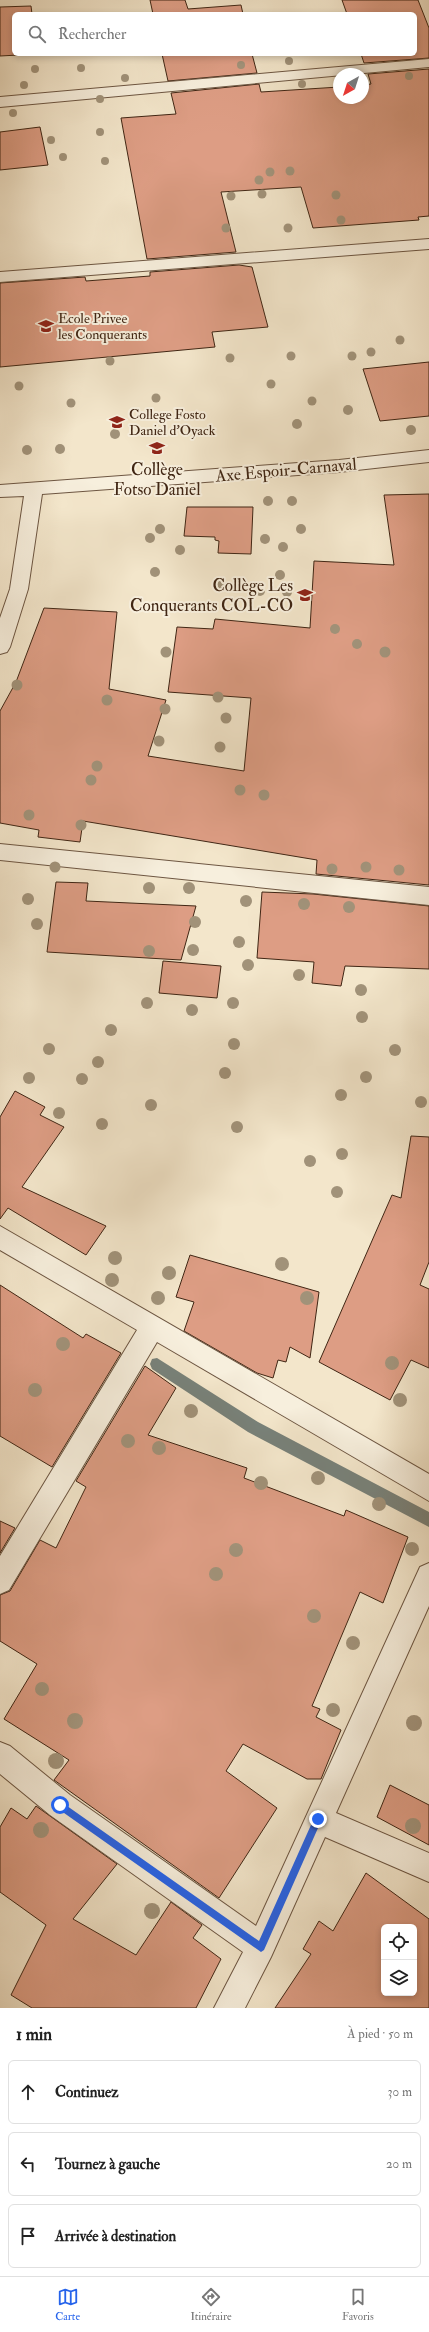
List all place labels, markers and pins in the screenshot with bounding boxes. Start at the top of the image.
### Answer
place label: Ecole Privee les Conquerants [58,310,147,343]
school or university icon: Ecole Privee les Conquerants [37,317,55,335]
place label: College Fosto Daniel d'Oyack [129,406,216,440]
school or university icon: College Fosto Daniel d'Oyack [108,413,126,431]
school or university icon: Collège Fotso Daniel [148,439,166,457]
place label: Collège Fotso Daniel [113,459,201,500]
place label: Collège Les Conquerants COL-CO [130,575,293,616]
school or university icon: Collège Les Conquerants COL-CO [296,586,314,604]

